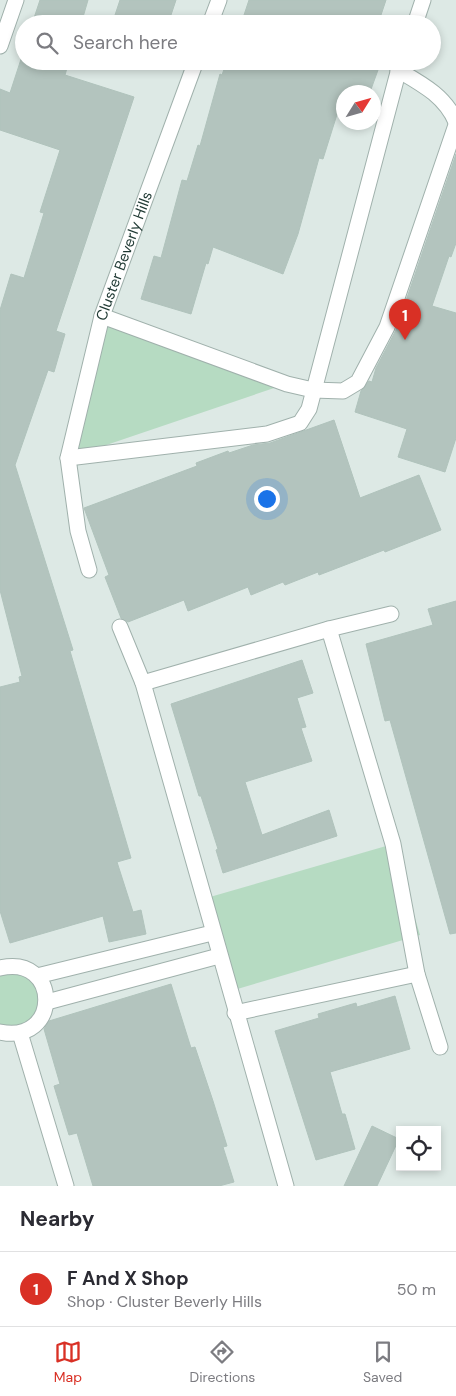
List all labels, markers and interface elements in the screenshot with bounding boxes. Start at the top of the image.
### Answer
search box [15,15,441,70]
icon: search [33,29,61,57]
text: Search here [73,30,178,55]
north arrow [336,85,381,130]
street label: Cluster Beverly Hills [91,189,157,324]
pin: 1 [389,299,421,340]
your location [254,486,280,512]
map controls [396,1126,441,1171]
button: locate [396,1126,441,1171]
text: Nearby [20,1205,94,1233]
text: F And X Shop [67,1266,189,1291]
text: 1 [33,1279,39,1300]
text: 50 m [397,1279,436,1300]
text: Shop · Cluster Beverly Hills [67,1291,262,1312]
tab: Map [54,1338,82,1386]
tab: Directions [190,1338,255,1386]
tab: Saved [363,1338,402,1386]

